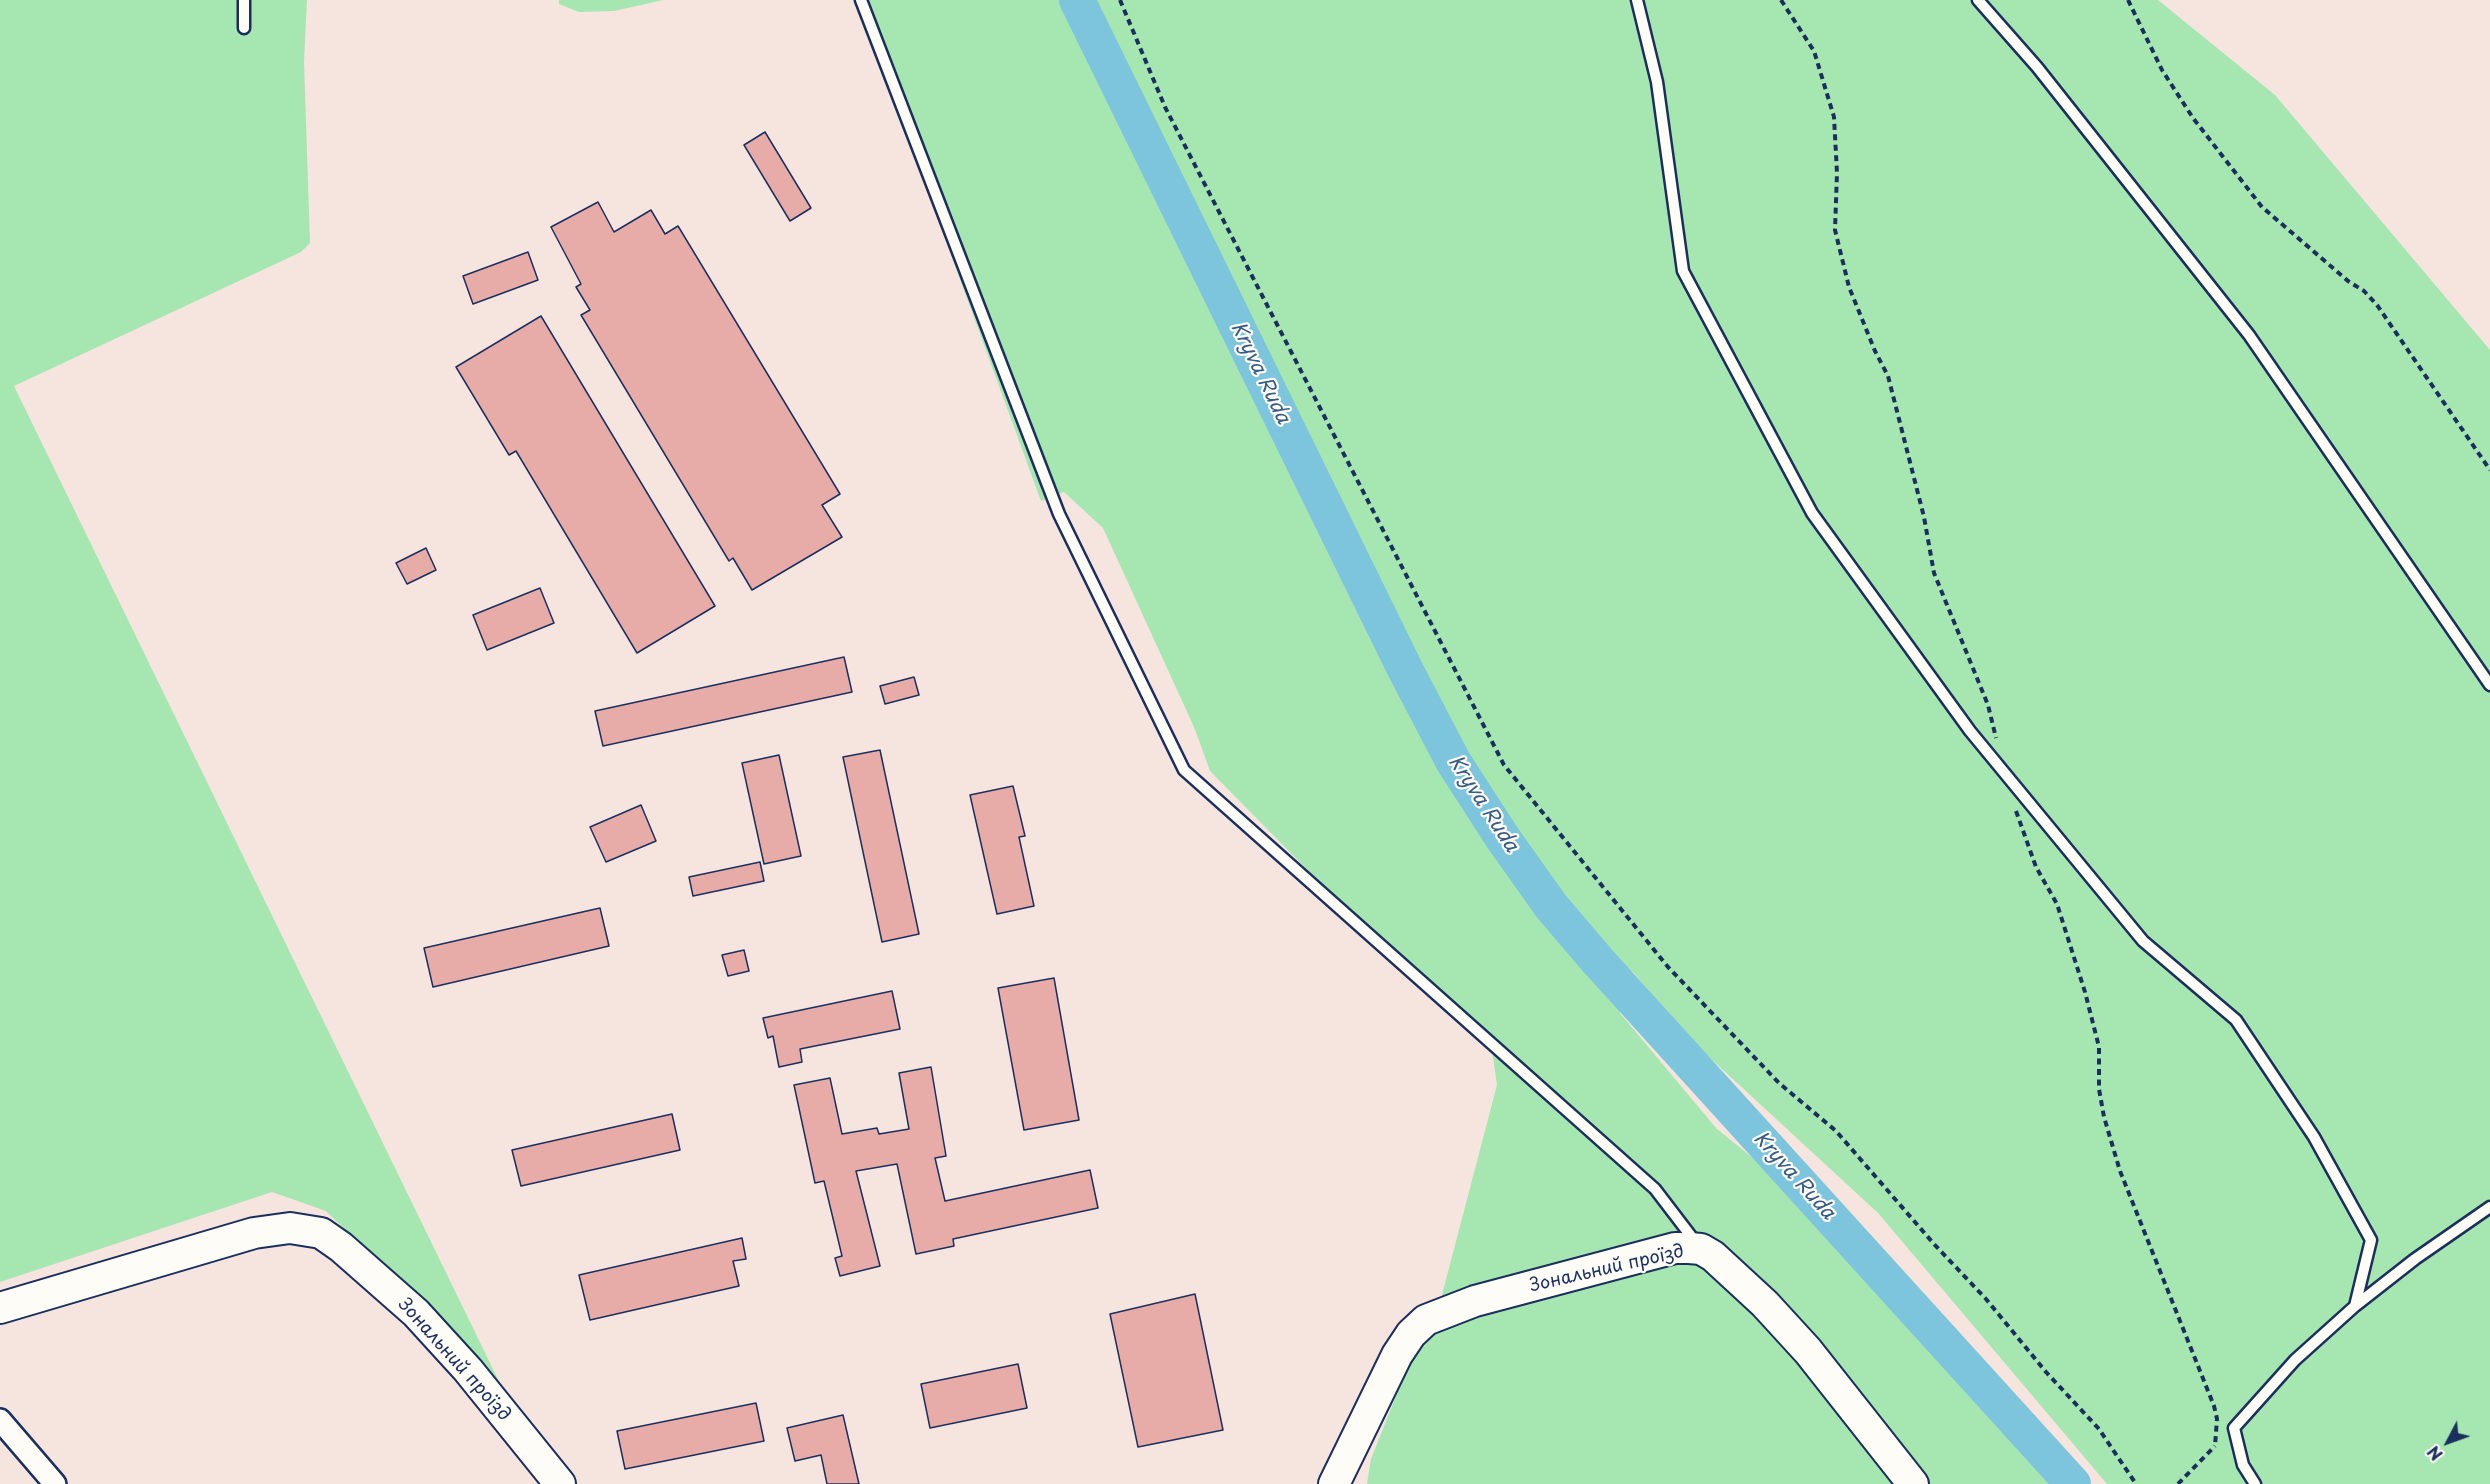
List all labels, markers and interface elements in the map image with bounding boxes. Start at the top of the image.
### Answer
water label: Kryva Ruda [1225,318,1295,428]
water label: Kryva Ruda [1443,751,1523,857]
water label: Kryva Ruda [1748,1127,1840,1225]
street label: Зональний проїзд [1528,1241,1686,1297]
street label: Зональний проїзд [393,1294,515,1426]
north arrow [2418,1412,2478,1472]
text: N [2421,1441,2448,1466]

